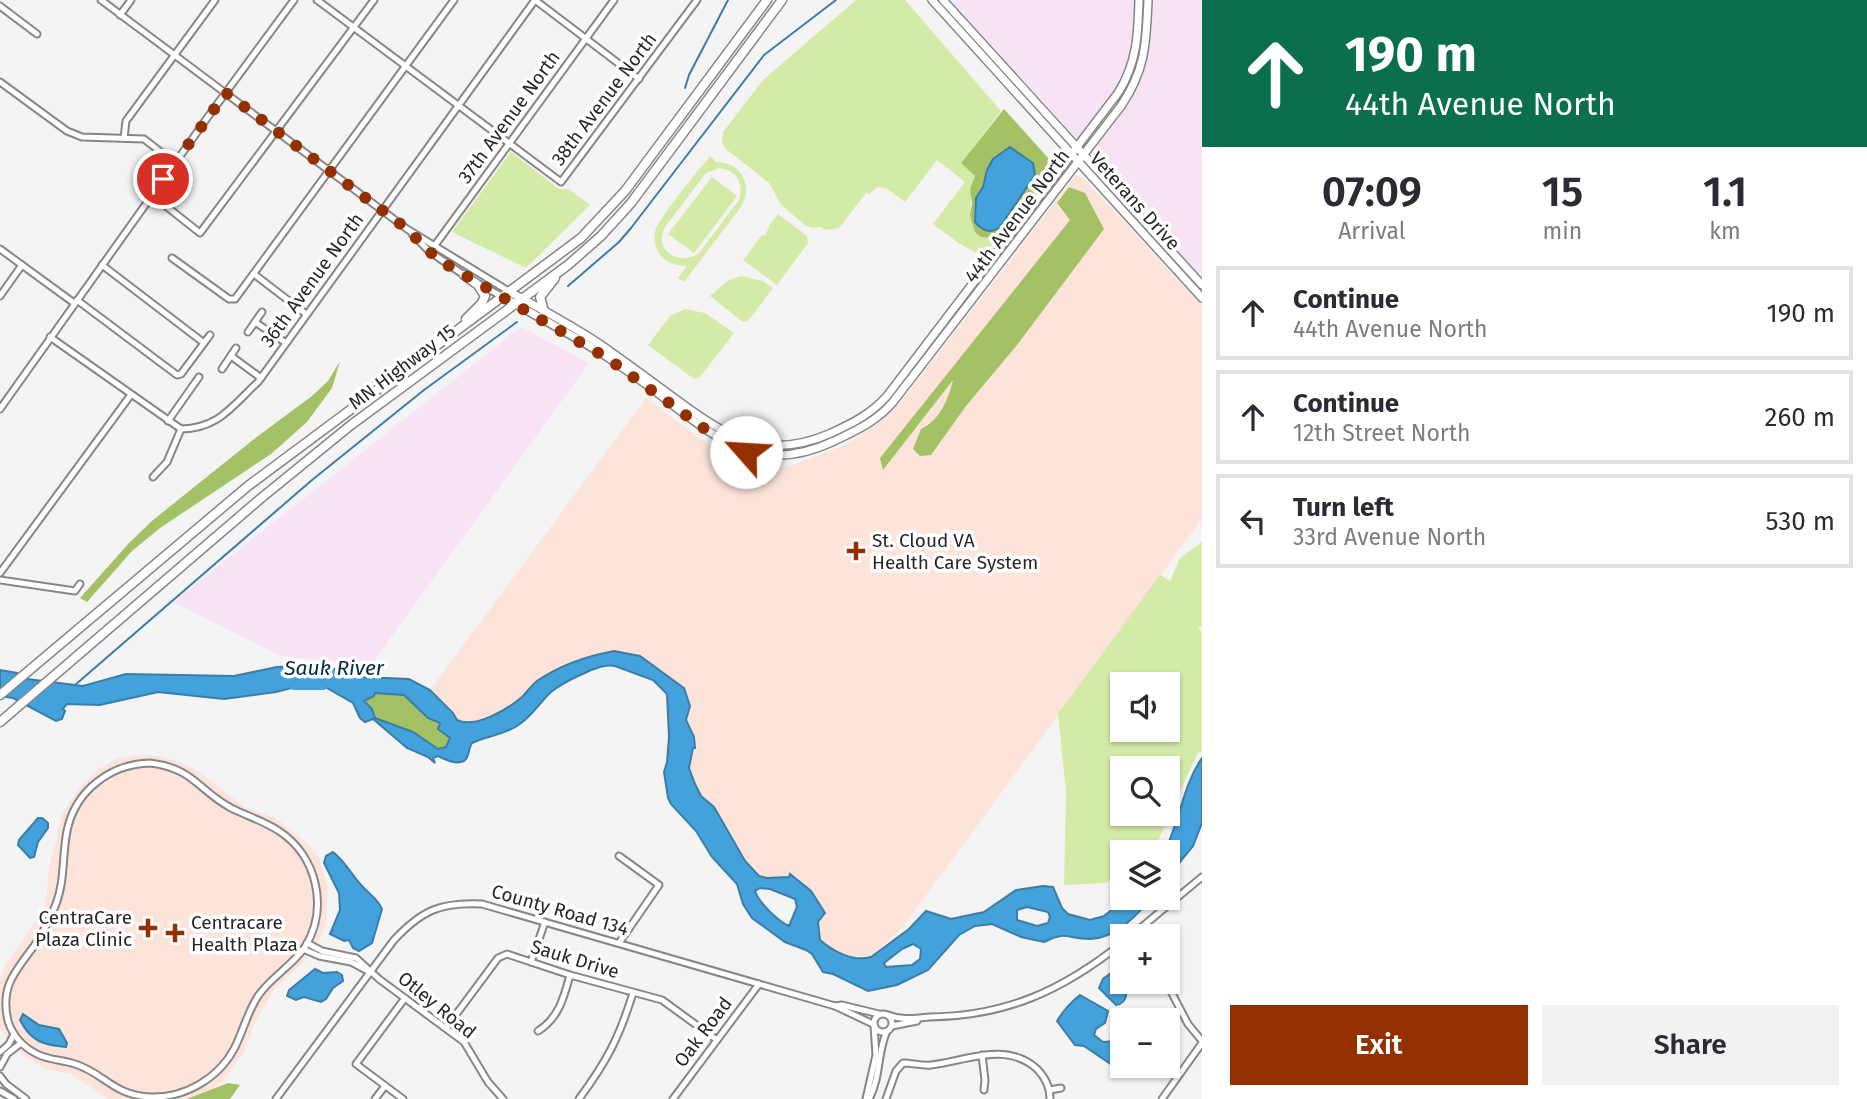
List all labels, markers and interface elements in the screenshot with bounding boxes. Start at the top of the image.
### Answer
text: 190 m [1345,25,1477,84]
street label: 38th Avenue North [547,28,661,170]
icon: ahead [1230,28,1321,119]
street label: 37th Avenue North [453,46,565,188]
text: 44th Avenue North [1345,85,1616,123]
street label: 44th Avenue North [959,145,1075,287]
street label: Veterans Drive [1085,147,1185,255]
pin [133,149,193,209]
icon: arrive [144,160,182,198]
text: 07:09 [1322,167,1422,217]
text: 15 [1542,167,1583,217]
text: 1.1 [1703,167,1747,217]
street label: 36th Avenue North [256,208,368,352]
text: Arrival [1338,217,1406,245]
text: min [1543,217,1582,245]
text: km [1709,217,1741,245]
text: Continue [1293,284,1399,315]
icon: ahead [1234,294,1272,332]
text: 190 m [1766,298,1835,329]
text: 44th Avenue North [1293,315,1488,343]
street label: MN Highway 15 [344,319,460,415]
text: Continue [1293,388,1399,419]
icon: ahead [1234,398,1272,436]
text: 260 m [1765,402,1835,433]
position arrow [709,415,783,489]
text: 12th Street North [1293,419,1471,447]
text: Turn left [1293,492,1394,523]
icon: left [1234,502,1272,540]
text: 530 m [1766,506,1835,537]
text: 33rd Avenue North [1293,523,1486,551]
place label: St. Cloud VA Health Care System [872,529,1038,574]
marker: St. Cloud VA Health Care System [846,541,866,561]
water label: Sauk River [283,655,385,681]
map controls [1110,672,1180,1078]
button: sound [1110,672,1180,742]
button: search [1110,756,1180,826]
button: layers [1110,840,1180,910]
street label: County Road 134 [489,879,631,941]
place label: CentraCare Plaza Clinic [35,906,132,951]
place label: Centracare Health Plaza [191,911,298,956]
marker: CentraCare Plaza Clinic [138,918,158,938]
marker: Centracare Health Plaza [165,923,185,943]
button: + [1110,924,1180,994]
street label: Sauk Drive [528,935,622,983]
street label: Otley Road [393,967,481,1043]
street label: Oak Road [669,992,737,1072]
button: Exit [1230,1005,1528,1085]
button: Share [1542,1005,1839,1085]
button: − [1110,1008,1180,1078]

